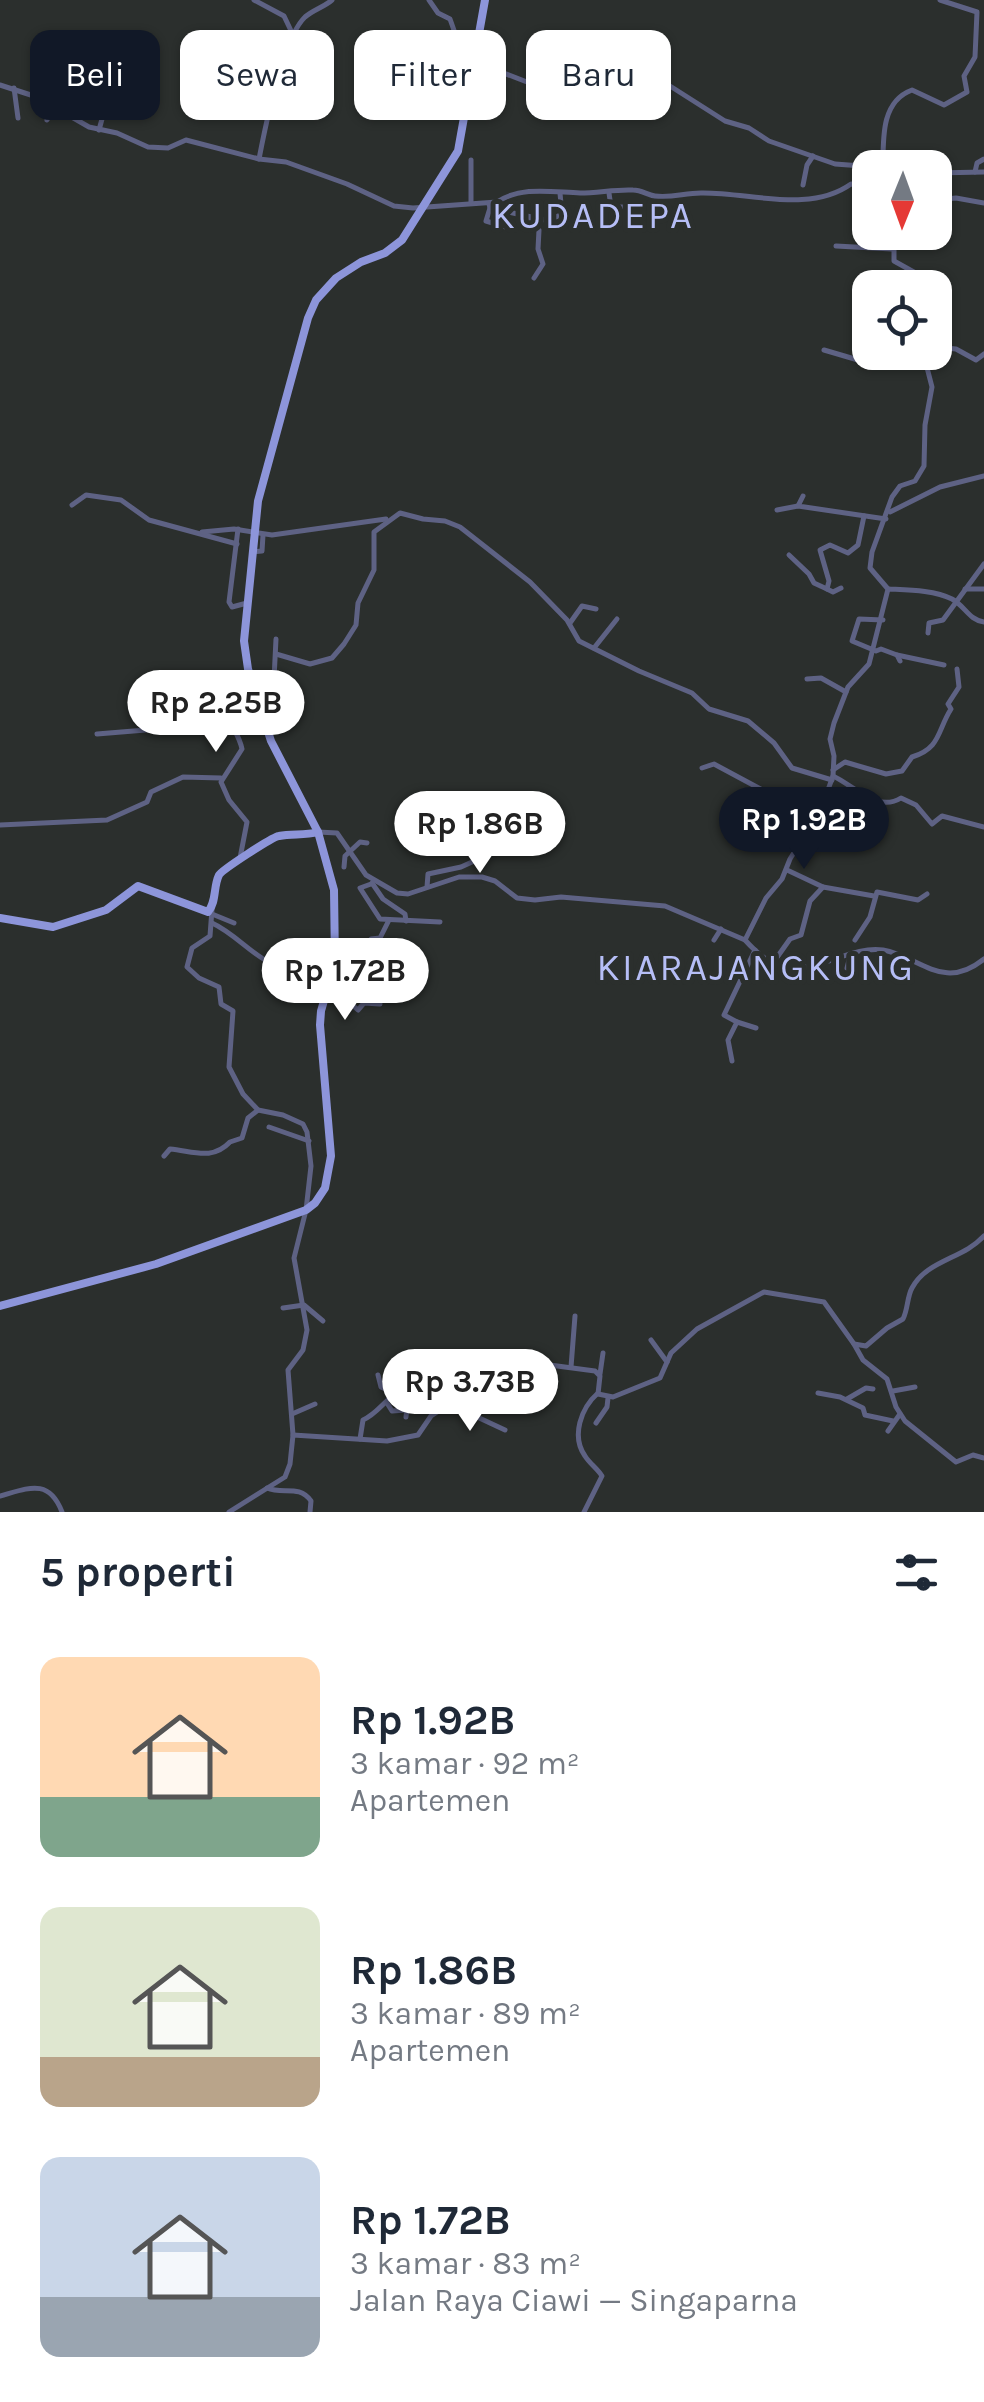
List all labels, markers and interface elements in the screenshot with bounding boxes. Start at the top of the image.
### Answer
chip: Beli [30,30,160,120]
chip: Sewa [180,30,334,120]
chip: Filter [354,30,506,120]
chip: Baru [526,30,671,120]
north arrow [852,150,952,250]
map controls [852,150,952,370]
district label: KUDADEPA [492,193,694,238]
button: locate [852,270,952,370]
pin: Rp 2.25B [113,670,319,755]
text: Rp 2.25B [149,684,283,721]
pin: Rp 1.92B [701,787,907,872]
pin: Rp 1.86B [377,791,583,876]
text: Rp 1.92B [741,801,867,838]
text: Rp 1.86B [416,805,544,842]
pin: Rp 1.72B [242,938,448,1023]
district label: KIARAJANGKUNG [596,945,916,990]
text: Rp 1.72B [284,952,406,989]
pin: Rp 3.73B [367,1349,573,1434]
text: Rp 3.73B [404,1363,536,1400]
icon: filters [889,1545,944,1600]
text: 5 properti [40,1547,236,1597]
text: Rp 1.92B [350,1695,516,1745]
icon: home [120,1697,240,1817]
text: 3 kamar · 92 m² [350,1745,580,1782]
text: Apartemen [350,1782,510,1819]
text: Rp 1.86B [350,1945,517,1995]
icon: home [120,1947,240,2067]
text: 3 kamar · 89 m² [350,1995,581,2032]
text: Apartemen [350,2032,510,2069]
text: Rp 1.72B [350,2195,511,2245]
icon: home [120,2197,240,2317]
text: 3 kamar · 83 m² [350,2245,581,2282]
text: Jalan Raya Ciawi — Singaparna [350,2282,798,2319]

